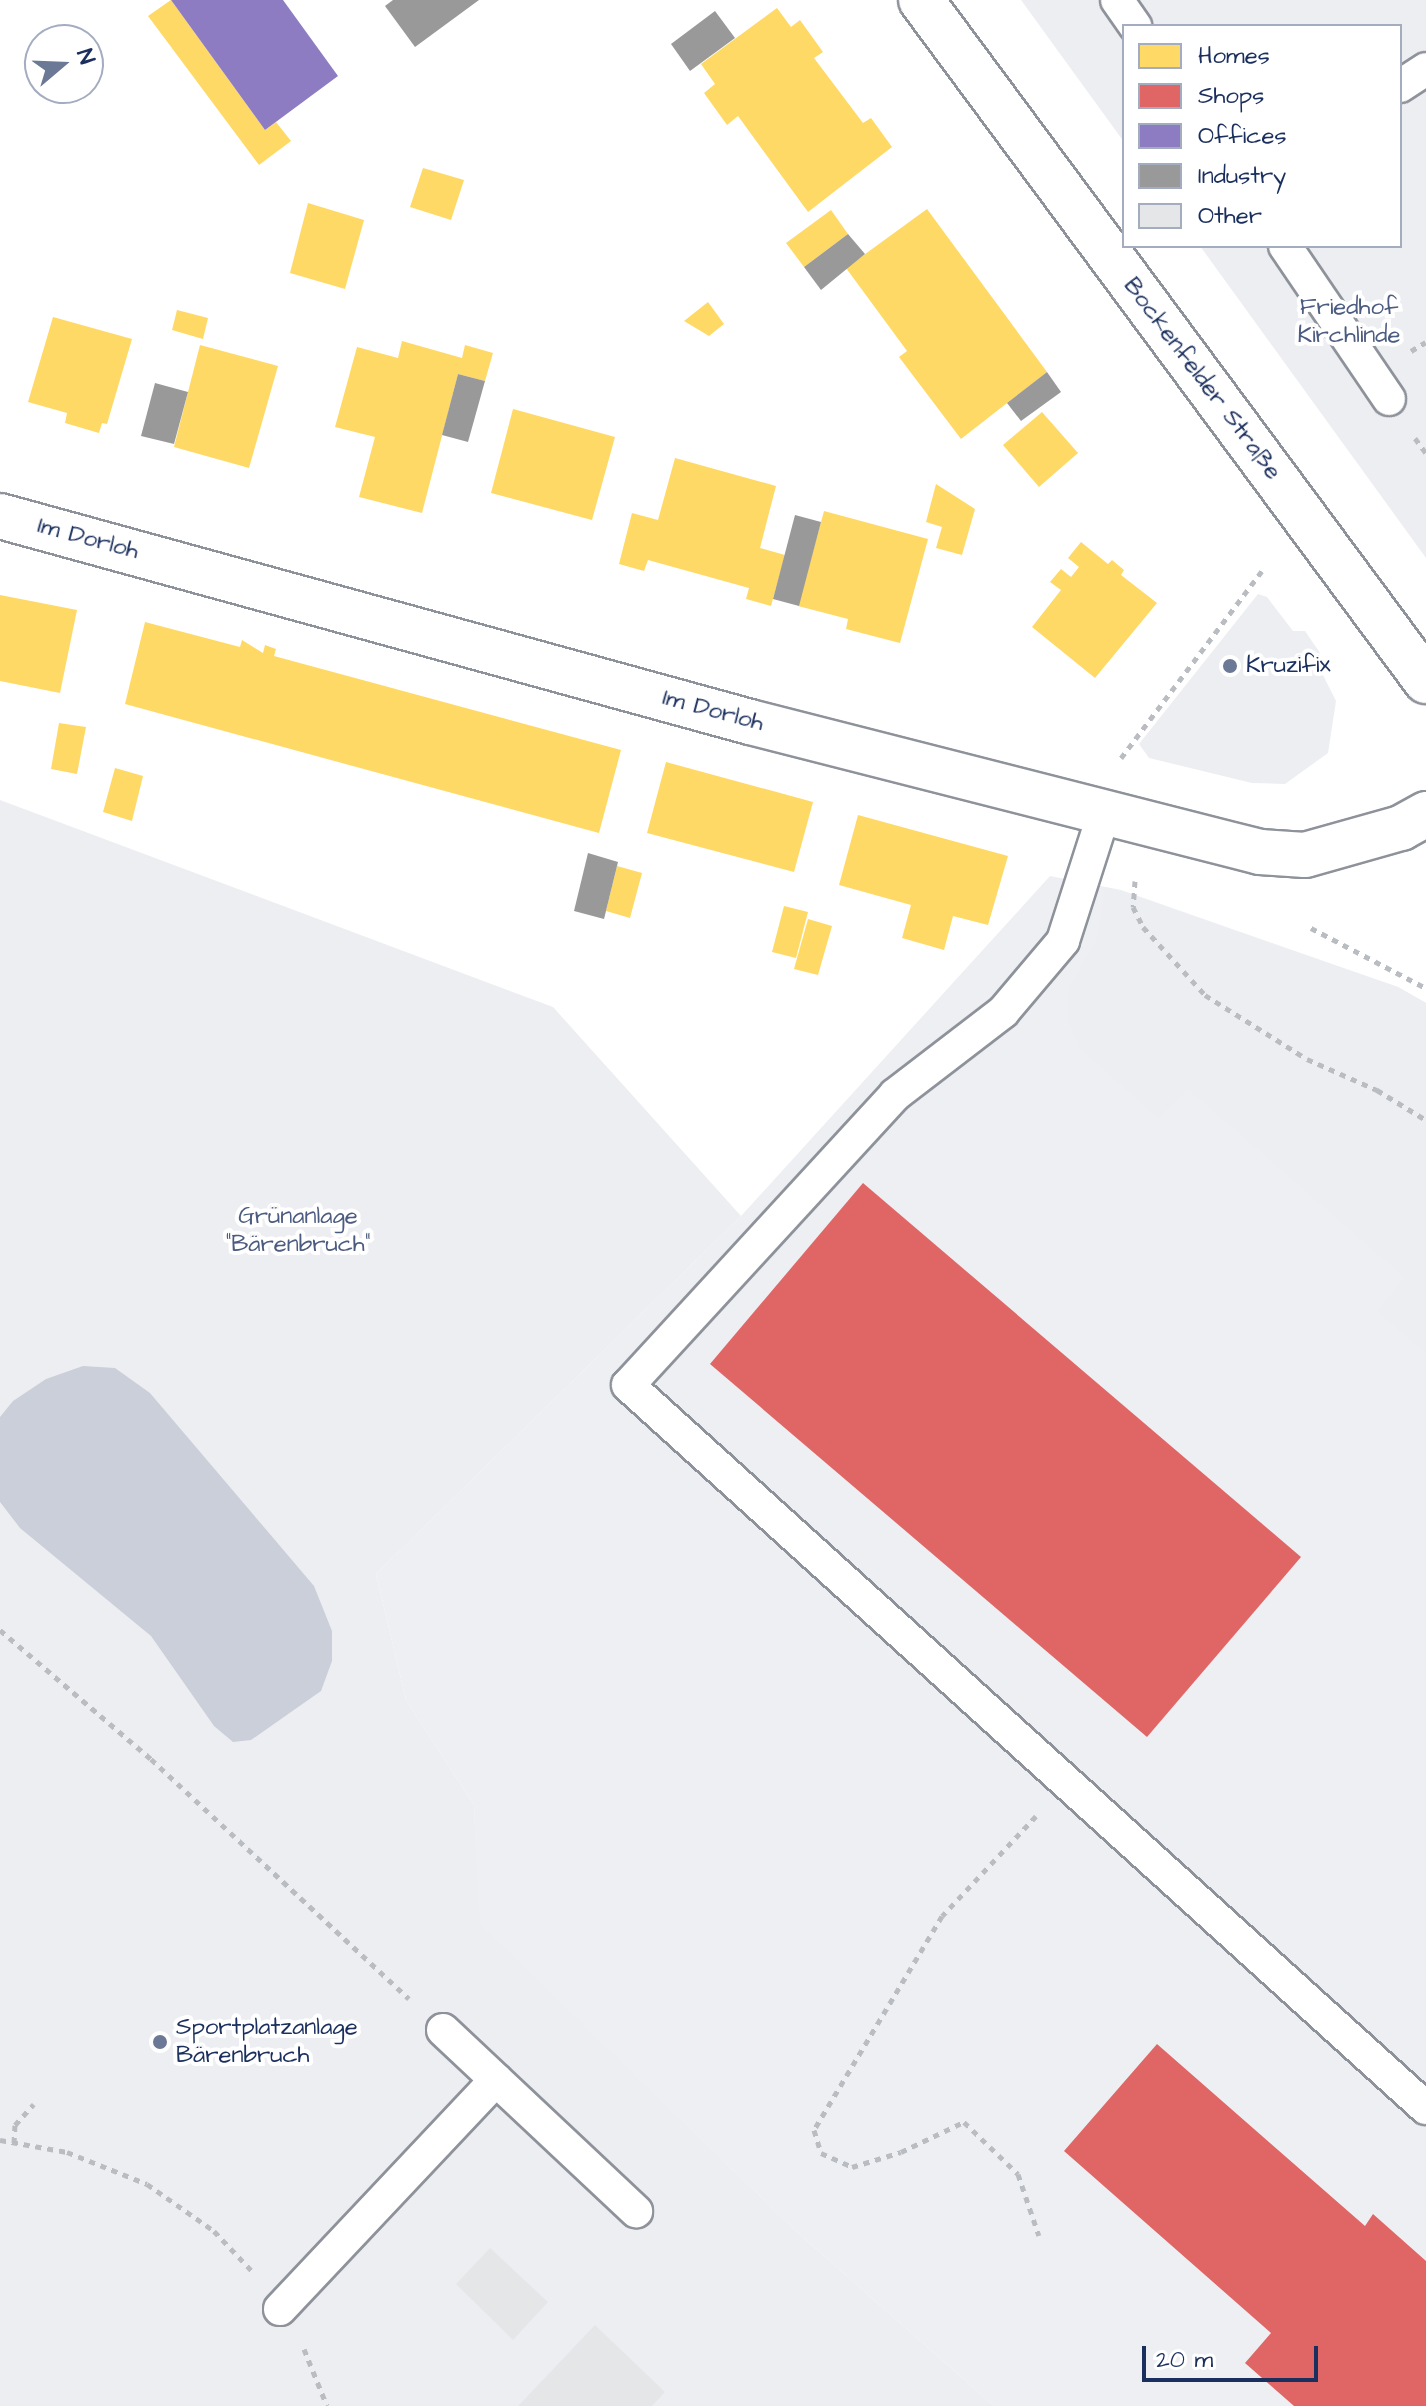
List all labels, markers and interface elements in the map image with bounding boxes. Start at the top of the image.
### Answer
north arrow [24,24,104,104]
legend [1122,24,1402,248]
text: Homes [1198,39,1270,73]
text: N [68,45,102,68]
text: Shops [1198,79,1264,113]
text: Offices [1198,119,1286,153]
text: Industry [1198,159,1286,193]
text: Other [1198,199,1262,233]
street label: Bockenfelder Straße [1117,272,1287,486]
park label: Friedhof Kirchlinde [1297,294,1401,350]
street label: Im Dorloh [34,512,142,566]
place label: Kruzifix [1246,652,1331,680]
marker: Kruzifix [1221,657,1239,675]
street label: Im Dorloh [659,684,767,738]
park label: Grünanlage "Bärenbruch" [226,1203,370,1259]
place label: Sportplatzanlage Bärenbruch [176,2014,358,2070]
marker: Sportplatzanlage Bärenbruch [151,2033,169,2051]
scale bar [1146,2330,1322,2380]
text: 20 m [1156,2343,1213,2377]

